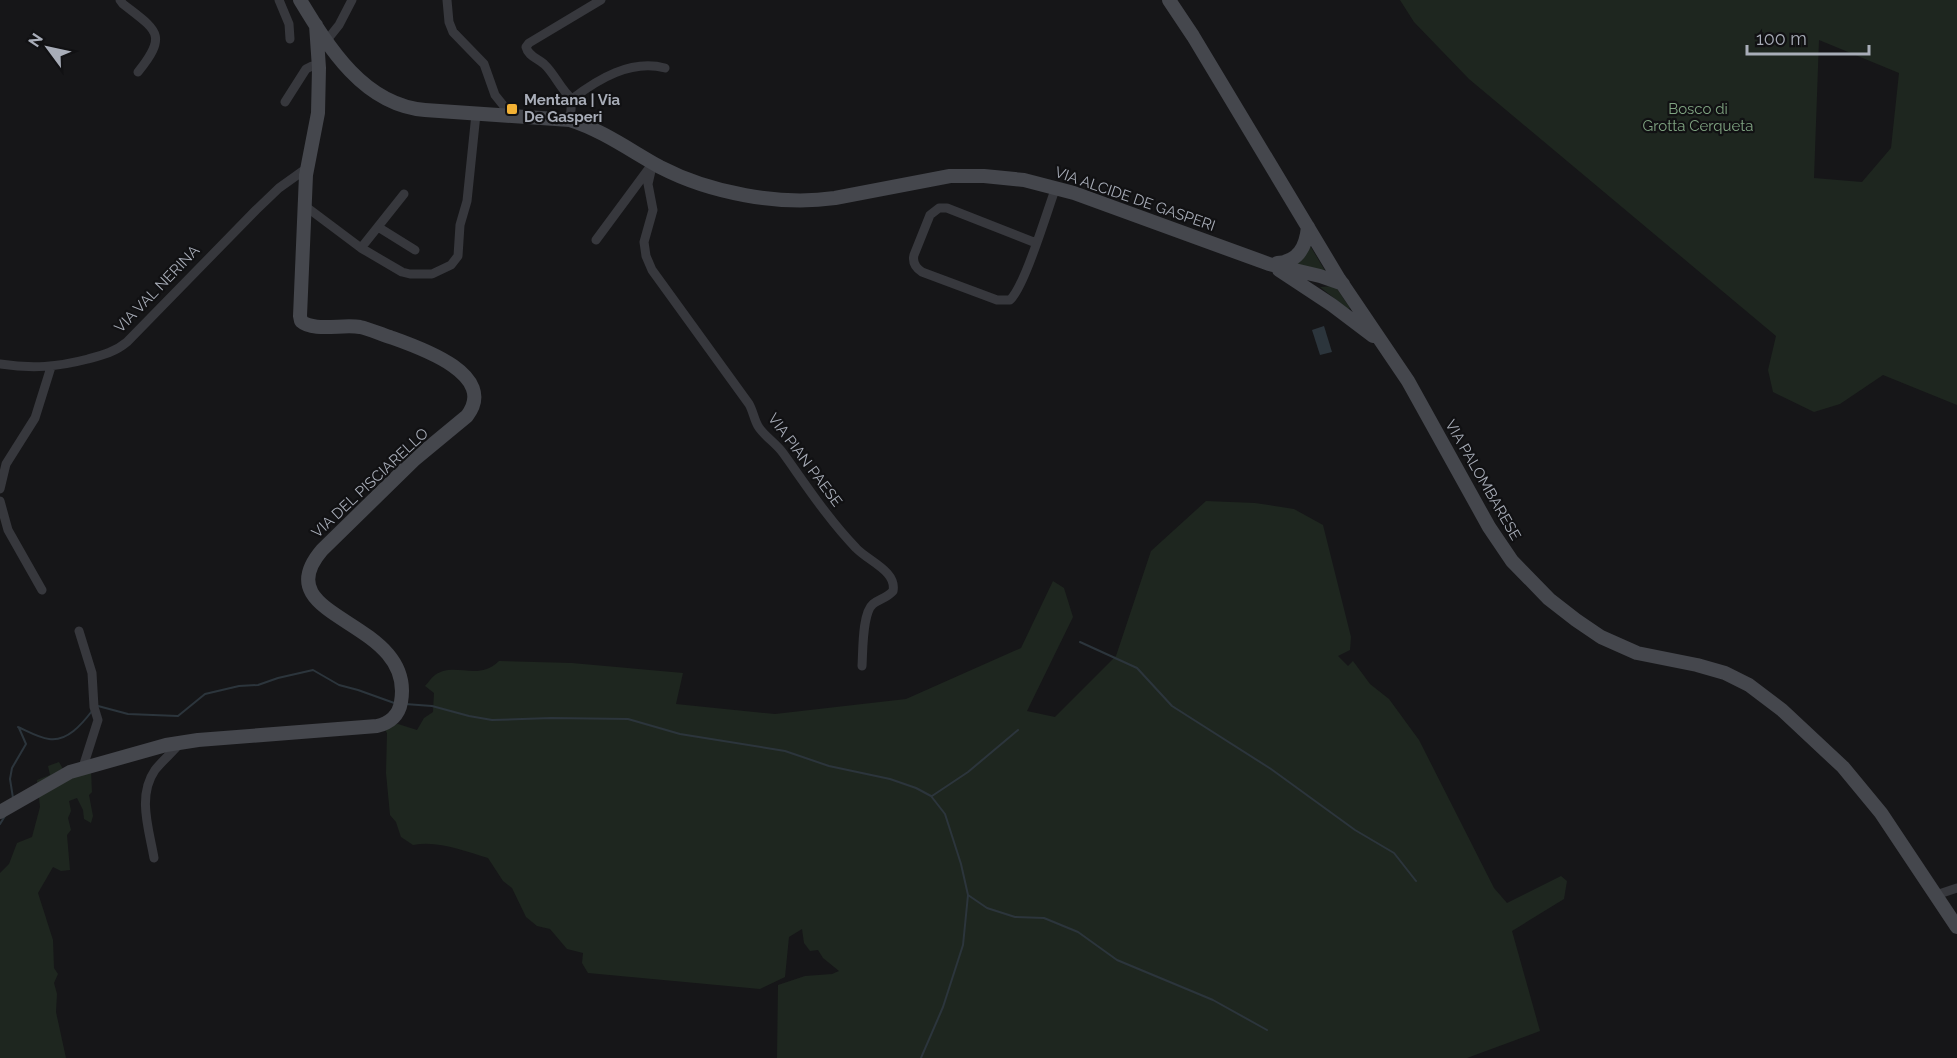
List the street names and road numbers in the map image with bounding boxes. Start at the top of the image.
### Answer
street label: VIA ALCIDE DE GASPERI [1052,163,1218,235]
street label: VIA VAL NERINA [111,242,203,336]
street label: VIA PIAN PAESE [764,410,846,510]
street label: VIA PALOMBARESE [1441,417,1525,543]
street label: VIA DEL PISCIARELLO [308,424,432,542]

